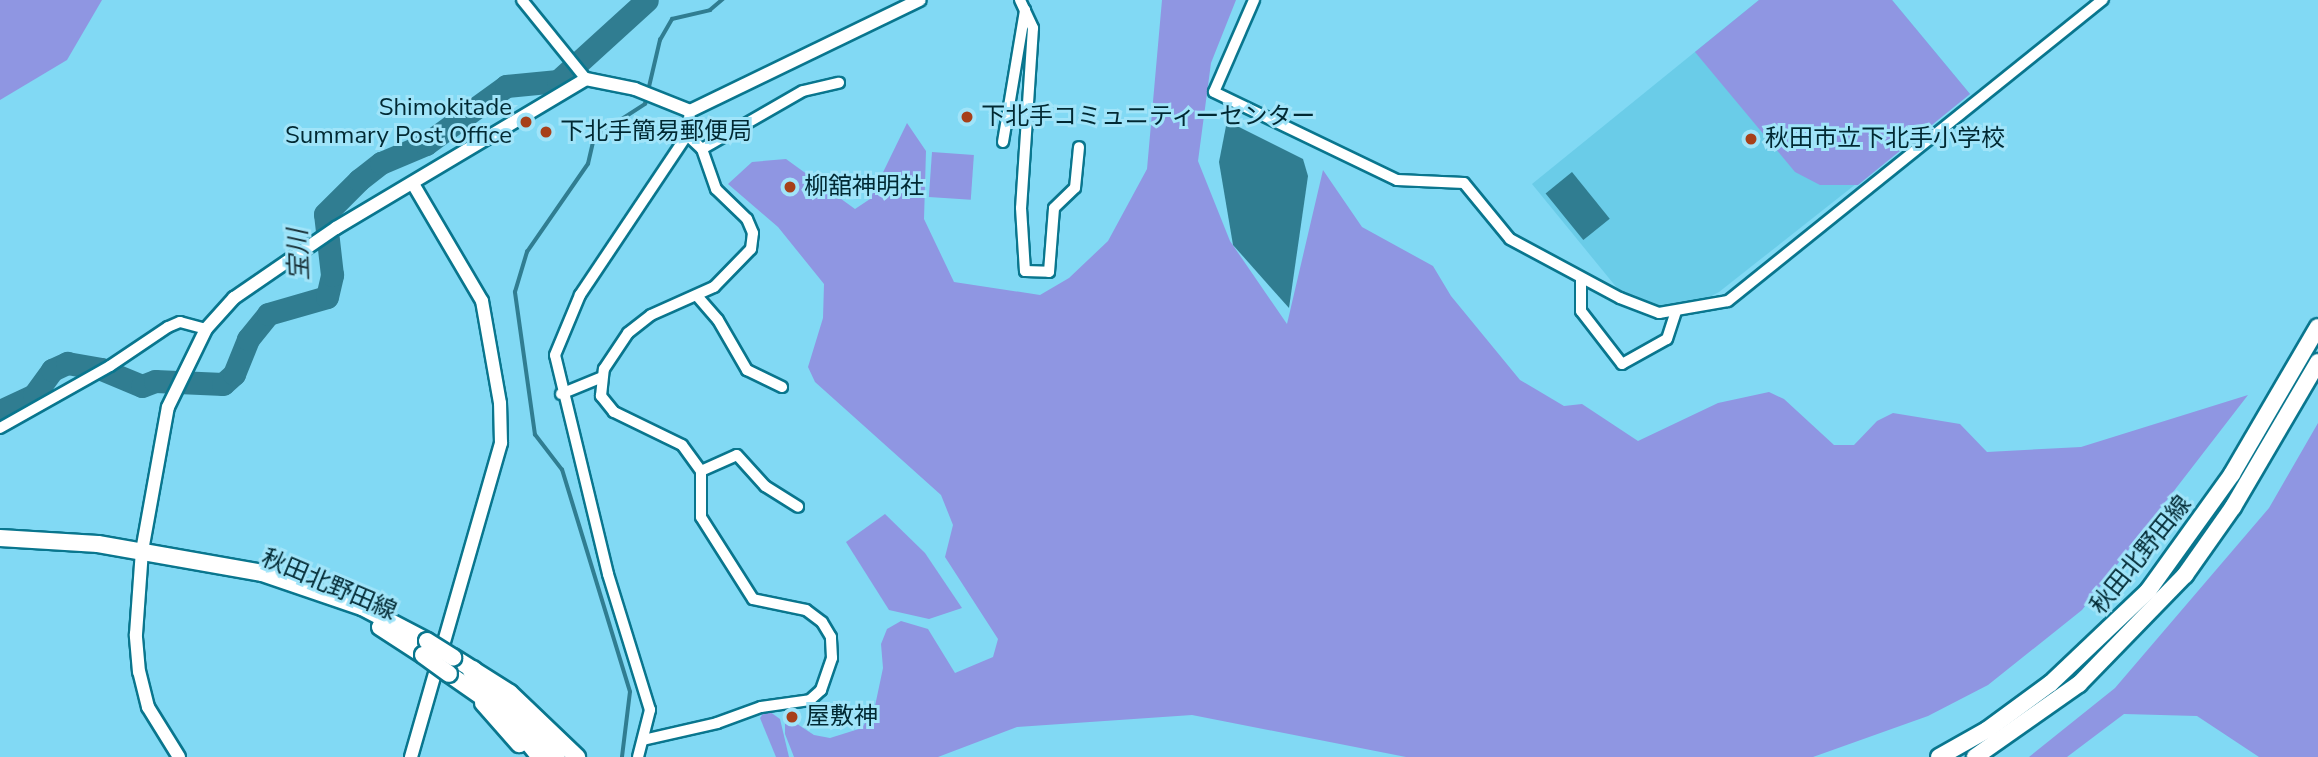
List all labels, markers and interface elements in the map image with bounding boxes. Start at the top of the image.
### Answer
place label: Shimokitade Summary Post Office [285,94,512,150]
place label: 下北手コミュニティーセンター [981,103,1317,131]
marker: 下北手コミュニティーセンター [959,109,975,125]
marker: Shimokitade Summary Post Office [518,114,534,130]
place label: 下北手簡易郵便局 [560,118,752,146]
marker: 下北手簡易郵便局 [538,124,554,140]
place label: 秋田市立下北手小学校 [1765,125,2005,153]
marker: 秋田市立下北手小学校 [1743,131,1759,147]
place label: 柳舘神明社 [804,173,924,201]
marker: 柳舘神明社 [782,179,798,195]
water label: 宝川 [283,228,315,282]
street label: 秋田北野田線 [2084,490,2198,620]
street label: 秋田北野田線 [257,544,401,626]
place label: 屋敷神 [806,703,878,731]
marker: 屋敷神 [784,709,800,725]

